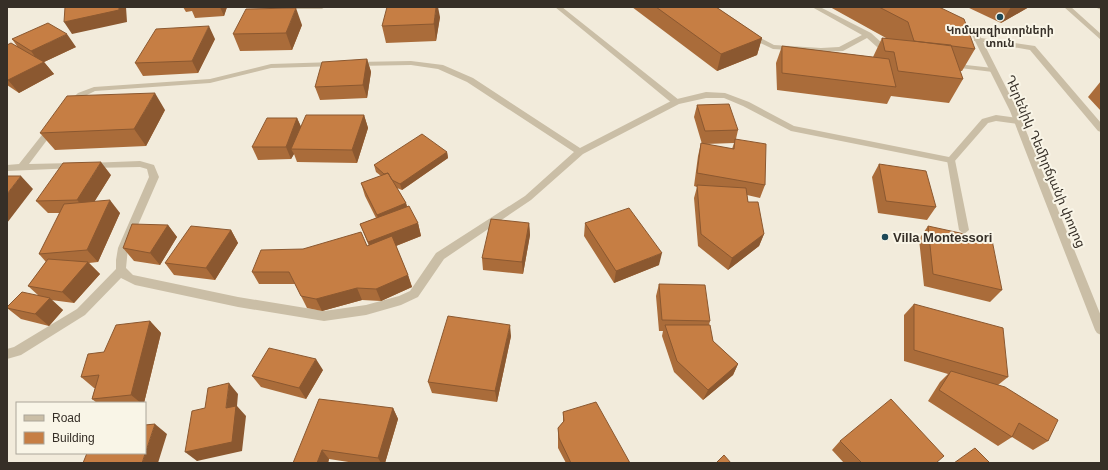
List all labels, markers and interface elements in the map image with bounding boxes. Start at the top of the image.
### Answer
marker: Կոմպոզիտորների տուն [995,12,1005,22]
place label: Կոմպոզիտորների տուն [946,24,1054,49]
street label: Դերենիկ Դեմիրճյանի փողոց [1002,73,1089,250]
place label: Villa Montessori [893,230,992,245]
marker: Villa Montessori [880,232,890,242]
legend [16,402,146,454]
text: Road [52,411,81,425]
text: Building [52,431,95,445]

